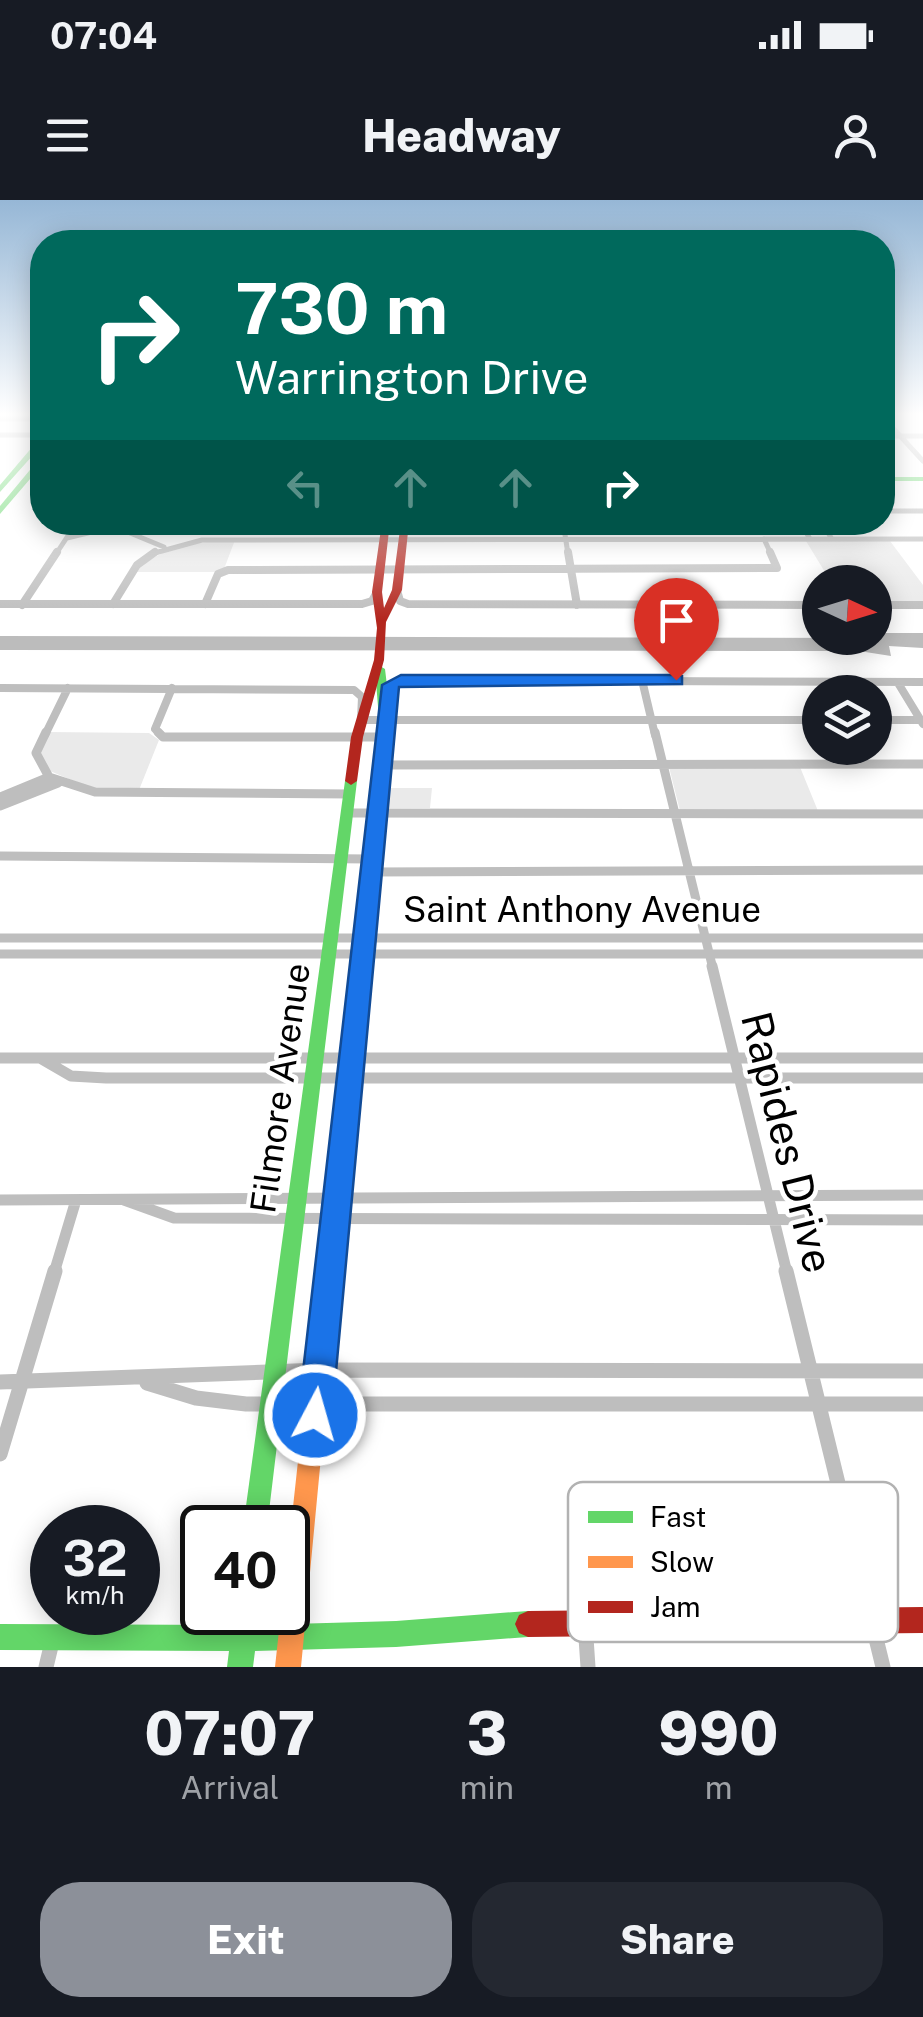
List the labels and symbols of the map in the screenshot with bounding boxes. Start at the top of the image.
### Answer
north arrow [802,565,892,655]
pin [634,578,719,681]
street label: Saint Anthony Avenue [403,889,761,930]
street label: Filmore Avenue [242,960,318,1216]
street label: Rapides Drive [732,1006,844,1278]
position arrow [263,1363,367,1467]
legend [568,1482,898,1642]
text: Fast [650,1500,706,1533]
speed limit sign: 40 [180,1505,310,1635]
text: Slow [650,1545,714,1578]
text: Jam [650,1590,701,1623]

